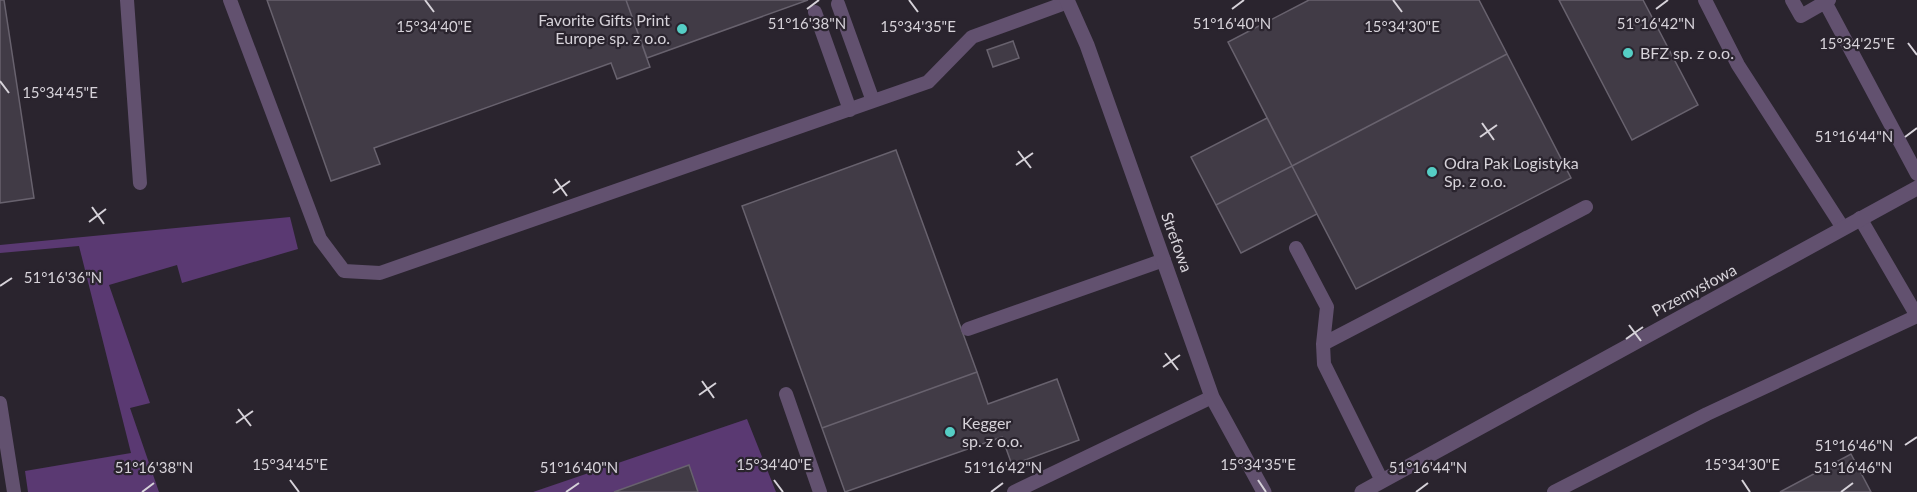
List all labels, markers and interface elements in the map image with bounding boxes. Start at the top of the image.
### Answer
place label: Favorite Gifts Print Europe sp. z o.o. [538,10,670,47]
text: 51°16'38"N [768,14,846,32]
text: 51°16'40"N [1193,14,1271,32]
text: 51°16'42"N [1617,14,1695,32]
text: 15°34'40"E [396,17,472,35]
text: 15°34'35"E [880,17,956,35]
text: 15°34'30"E [1364,17,1440,35]
marker: Favorite Gifts Print Europe sp. z o.o. [675,22,689,36]
text: 15°34'25"E [1819,34,1895,52]
place label: BFZ sp. z o.o. [1640,43,1734,62]
marker: BFZ sp. z o.o. [1621,46,1635,60]
text: 15°34'45"E [22,83,98,101]
text: 51°16'44"N [1815,127,1893,145]
place label: Odra Pak Logistyka Sp. z o.o. [1444,153,1579,190]
marker: Odra Pak Logistyka Sp. z o.o. [1425,165,1439,179]
street label: Strefowa [1158,209,1197,275]
street label: Przemysłowa [1648,259,1739,320]
text: 51°16'36"N [24,268,102,286]
place label: Kegger sp. z o.o. [962,413,1023,450]
marker: Kegger sp. z o.o. [943,425,957,439]
text: 51°16'46"N [1815,436,1893,454]
text: 15°34'45"E [252,455,328,473]
text: 15°34'40"E [736,455,812,473]
text: 15°34'35"E [1220,455,1296,473]
text: 15°34'30"E [1704,455,1780,473]
text: 51°16'38"N [115,458,193,476]
text: 51°16'40"N [540,458,618,476]
text: 51°16'42"N [964,458,1042,476]
text: 51°16'44"N [1389,458,1467,476]
text: 51°16'46"N [1814,458,1892,476]

